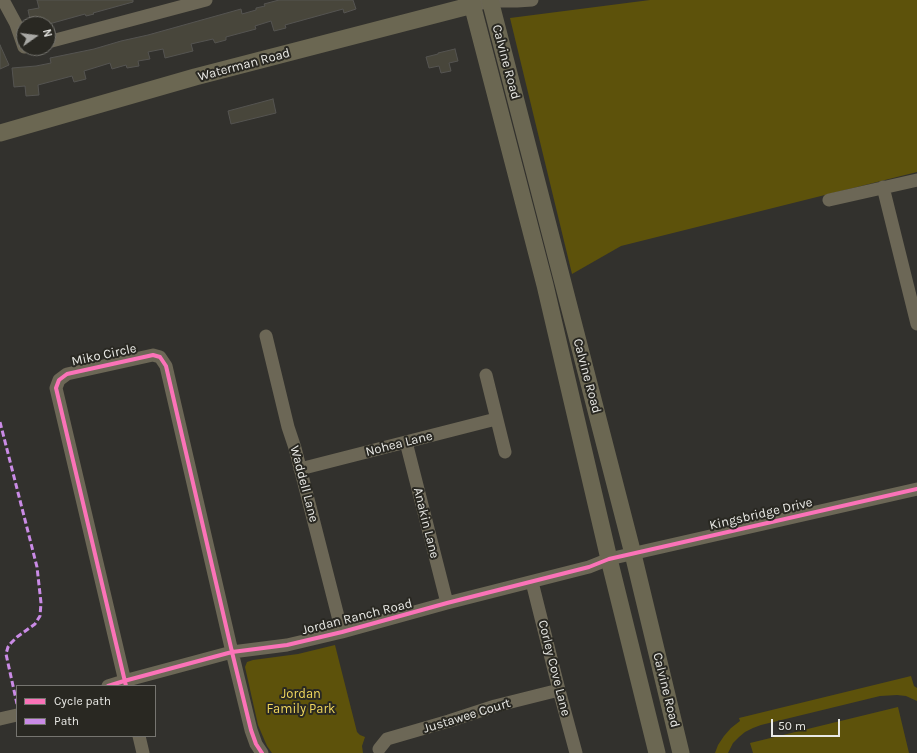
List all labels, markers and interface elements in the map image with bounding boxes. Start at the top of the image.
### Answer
north arrow [16,16,56,56]
street label: Calvine Road [489,23,523,101]
text: N [40,28,54,39]
street label: Waterman Road [196,45,292,85]
street label: Calvine Road [570,337,604,415]
street label: Miko Circle [70,341,138,369]
street label: Nohea Lane [364,428,434,460]
street label: Waddell Lane [286,444,322,524]
street label: Anakin Lane [410,486,442,560]
street label: Kingsbridge Drive [708,495,814,533]
street label: Jordan Ranch Road [300,596,414,638]
street label: Corley Cove Lane [535,618,573,718]
street label: Calvine Road [649,651,683,729]
legend [16,685,156,737]
park label: Jordan Family Park [267,686,335,717]
text: Cycle path [54,694,111,708]
street label: Justawee Court [422,695,512,737]
scale bar [773,711,842,737]
text: Path [54,714,79,728]
text: 50 m [778,719,806,733]

